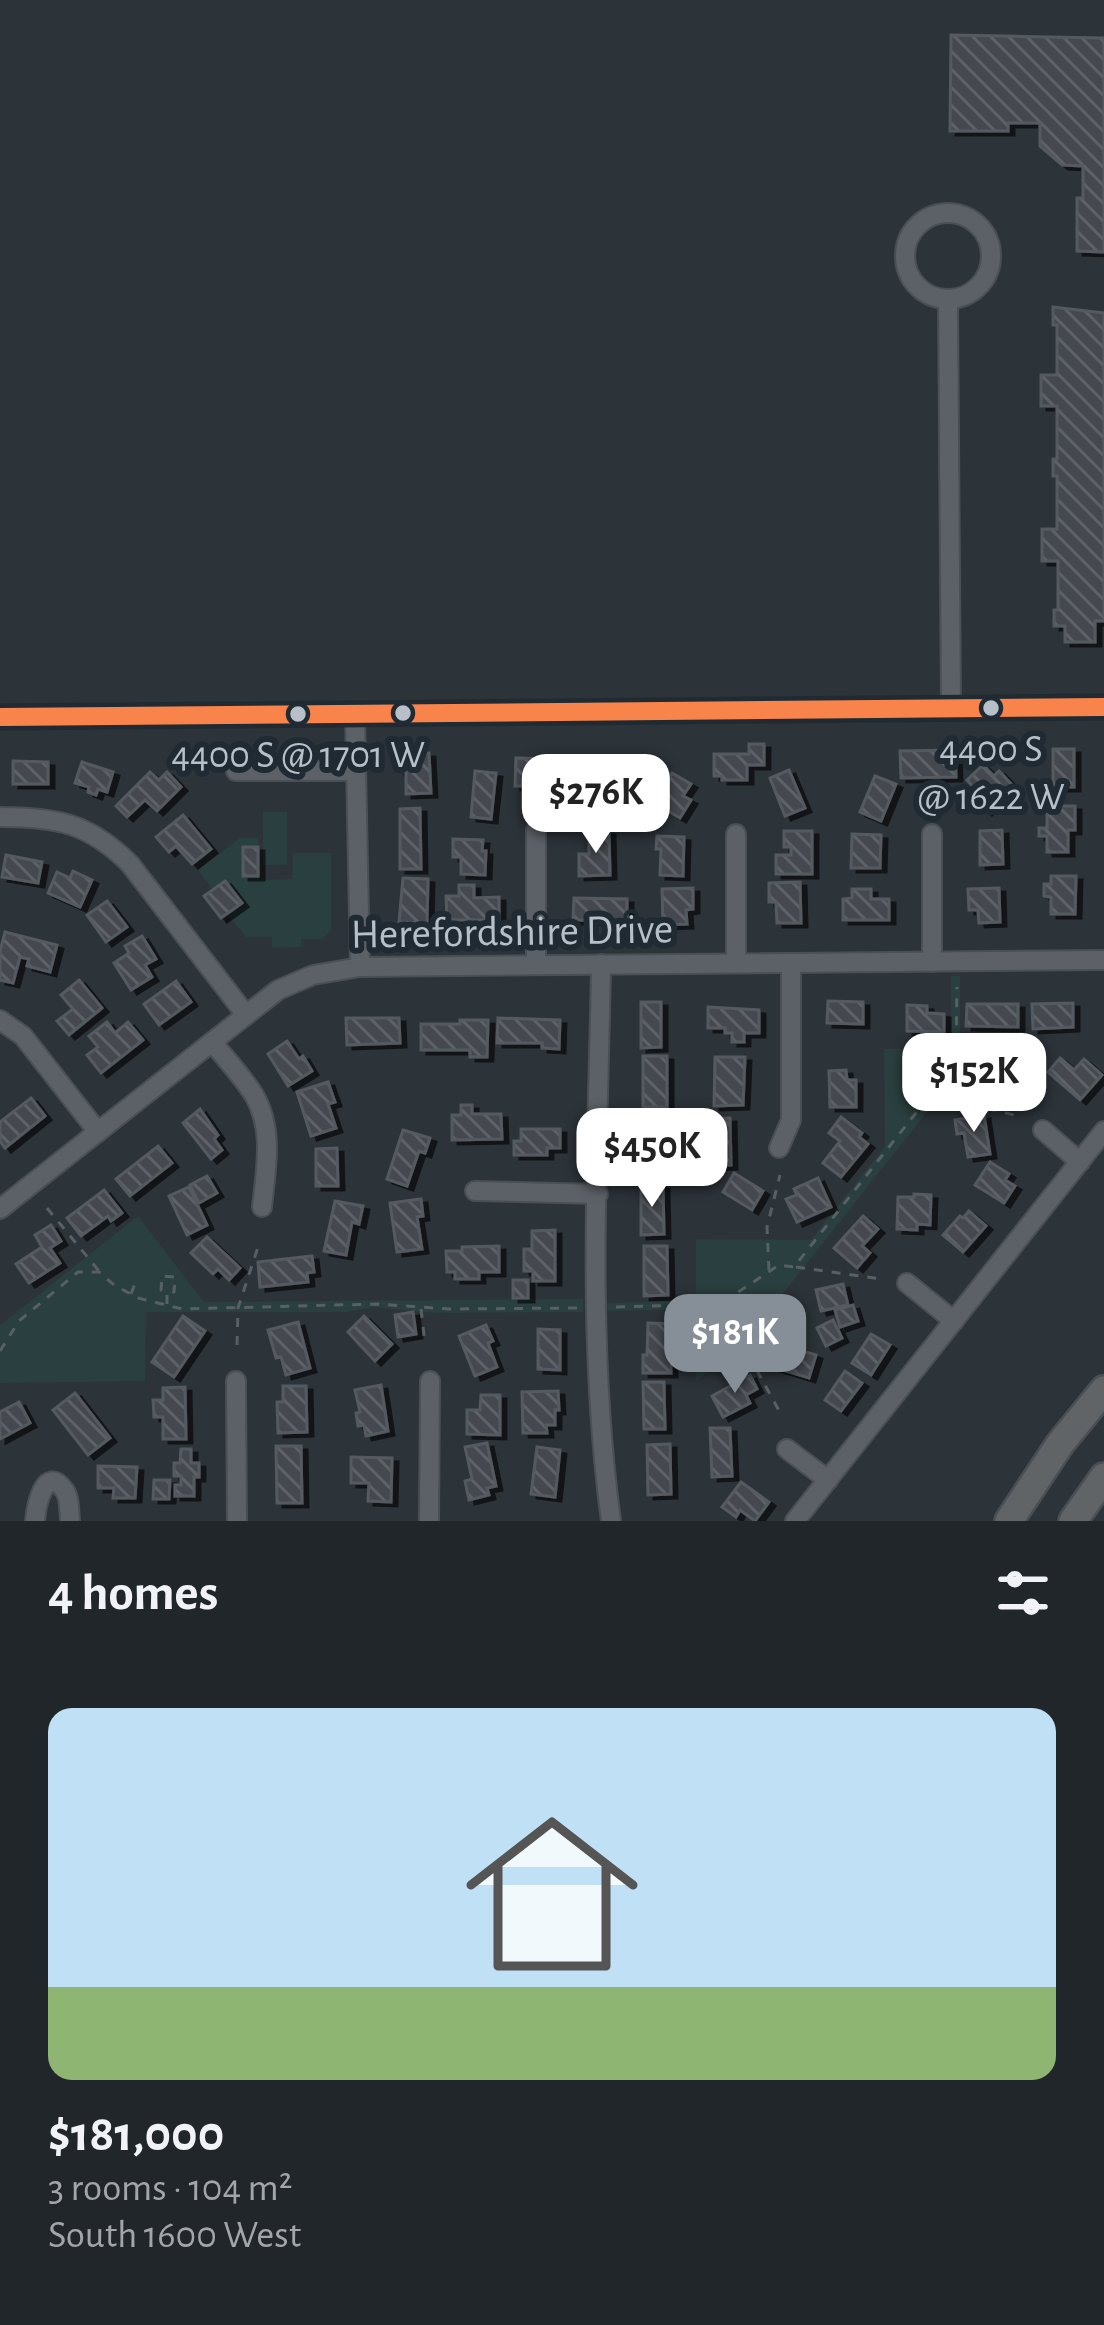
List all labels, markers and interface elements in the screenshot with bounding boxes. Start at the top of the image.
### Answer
marker: 4400 S @ 1622 W [980,697,1002,719]
unlabelled marker [392,702,414,724]
marker: 4400 S @ 1701 W [287,703,309,725]
place label: 4400 S @ 1622 W [917,730,1065,817]
place label: 4400 S @ 1701 W [171,736,425,775]
pin: $276K [512,754,680,856]
text: $276K [549,773,643,812]
street label: Herefordshire Drive [351,908,673,956]
pin: $152K [890,1033,1058,1135]
text: $152K [929,1052,1019,1091]
pin: $450K [568,1108,736,1210]
text: $450K [603,1127,701,1166]
pin: $181K [651,1294,819,1396]
text: $181K [691,1313,779,1352]
icon: filters [990,1560,1056,1626]
text: 4 homes [48,1568,218,1619]
icon: home [444,1786,660,2002]
text: $181,000 [48,2109,224,2160]
text: 3 rooms · 104 m² [48,2169,292,2208]
text: South 1600 West [48,2216,301,2255]

